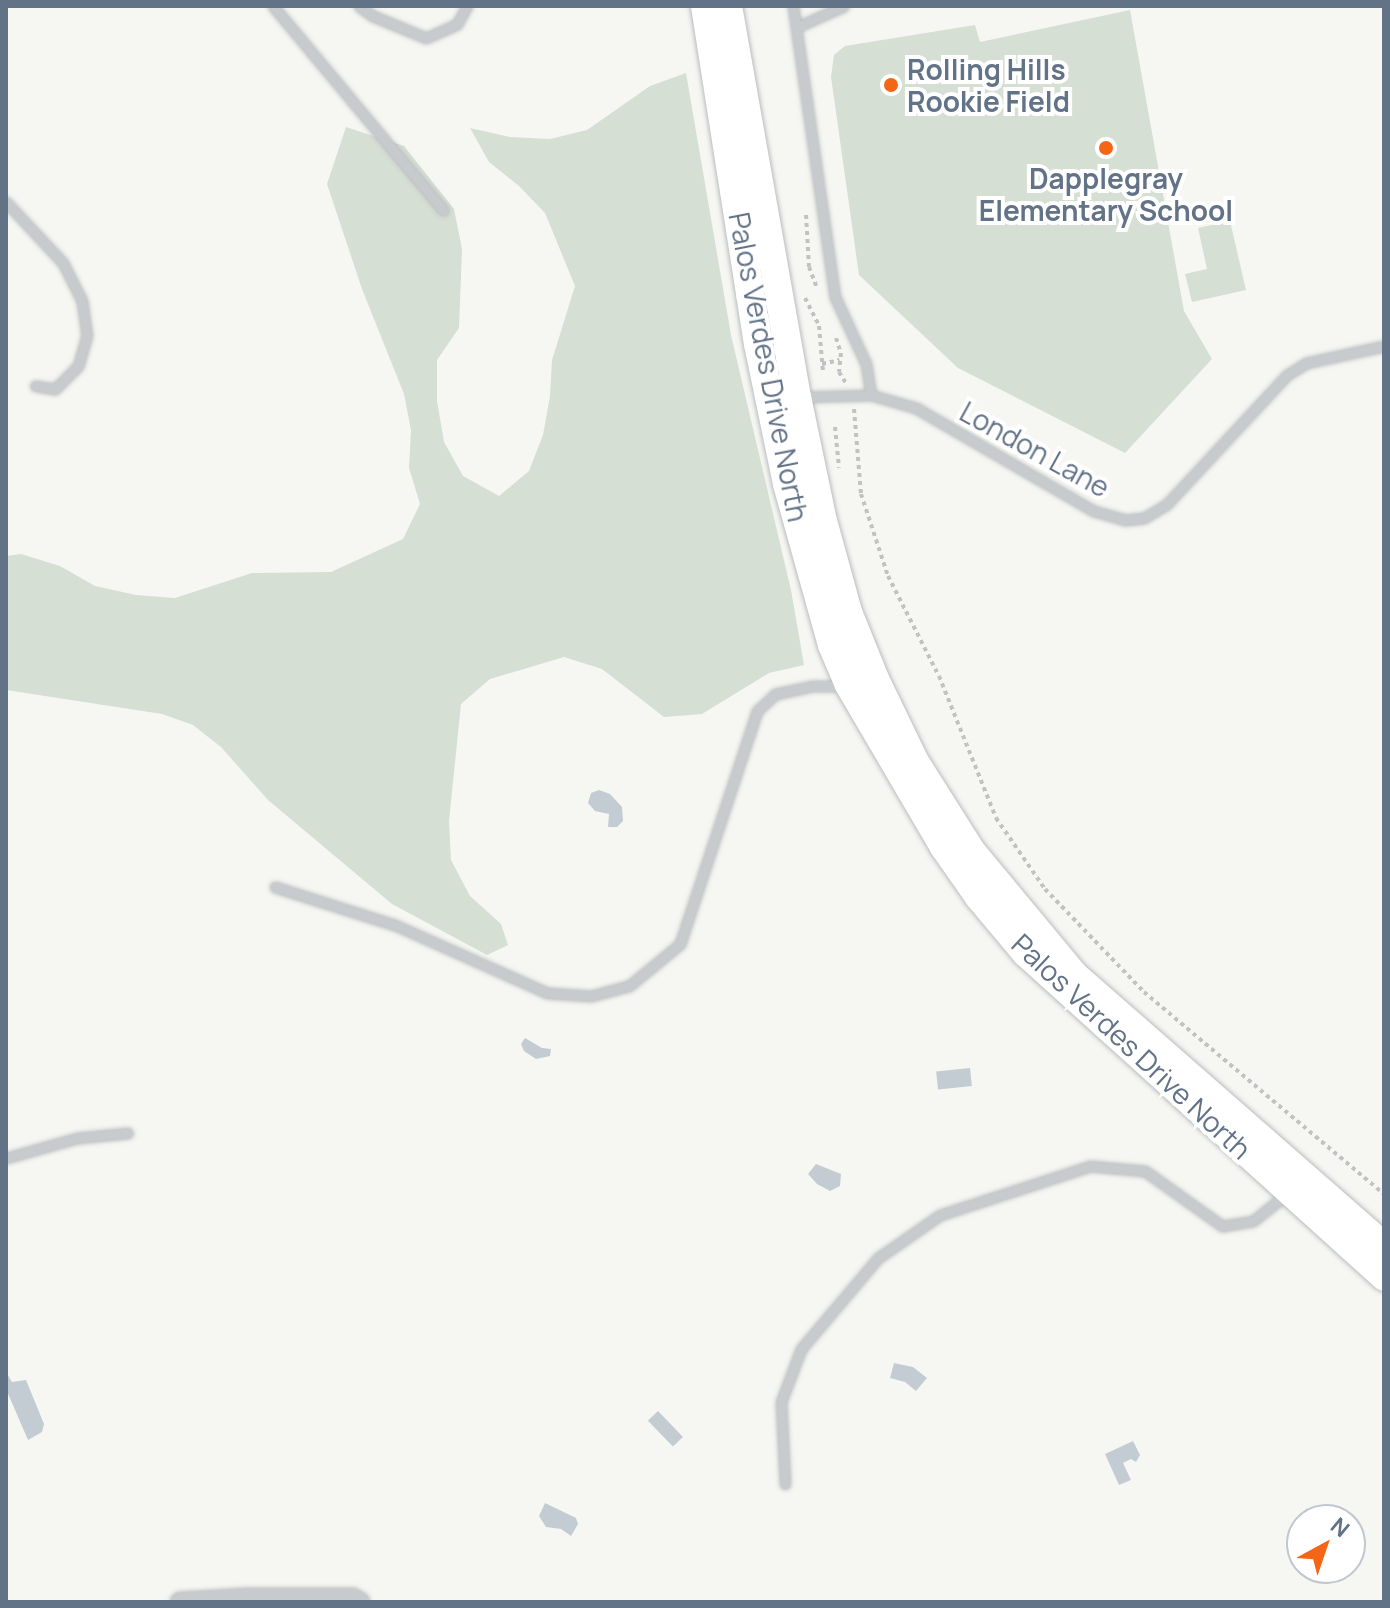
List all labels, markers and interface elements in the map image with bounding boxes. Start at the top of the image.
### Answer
place label: Rolling Hills Rookie Field [907,52,1070,118]
marker: Rolling Hills Rookie Field [882,76,900,94]
marker: Dapplegray Elementary School [1097,139,1115,157]
place label: Dapplegray Elementary School [979,161,1233,227]
street label: Palos Verdes Drive North [723,209,815,525]
street label: London Lane [954,394,1116,504]
street label: Palos Verdes Drive North [1006,926,1258,1166]
north arrow [1286,1504,1366,1584]
text: N [1324,1511,1356,1544]

